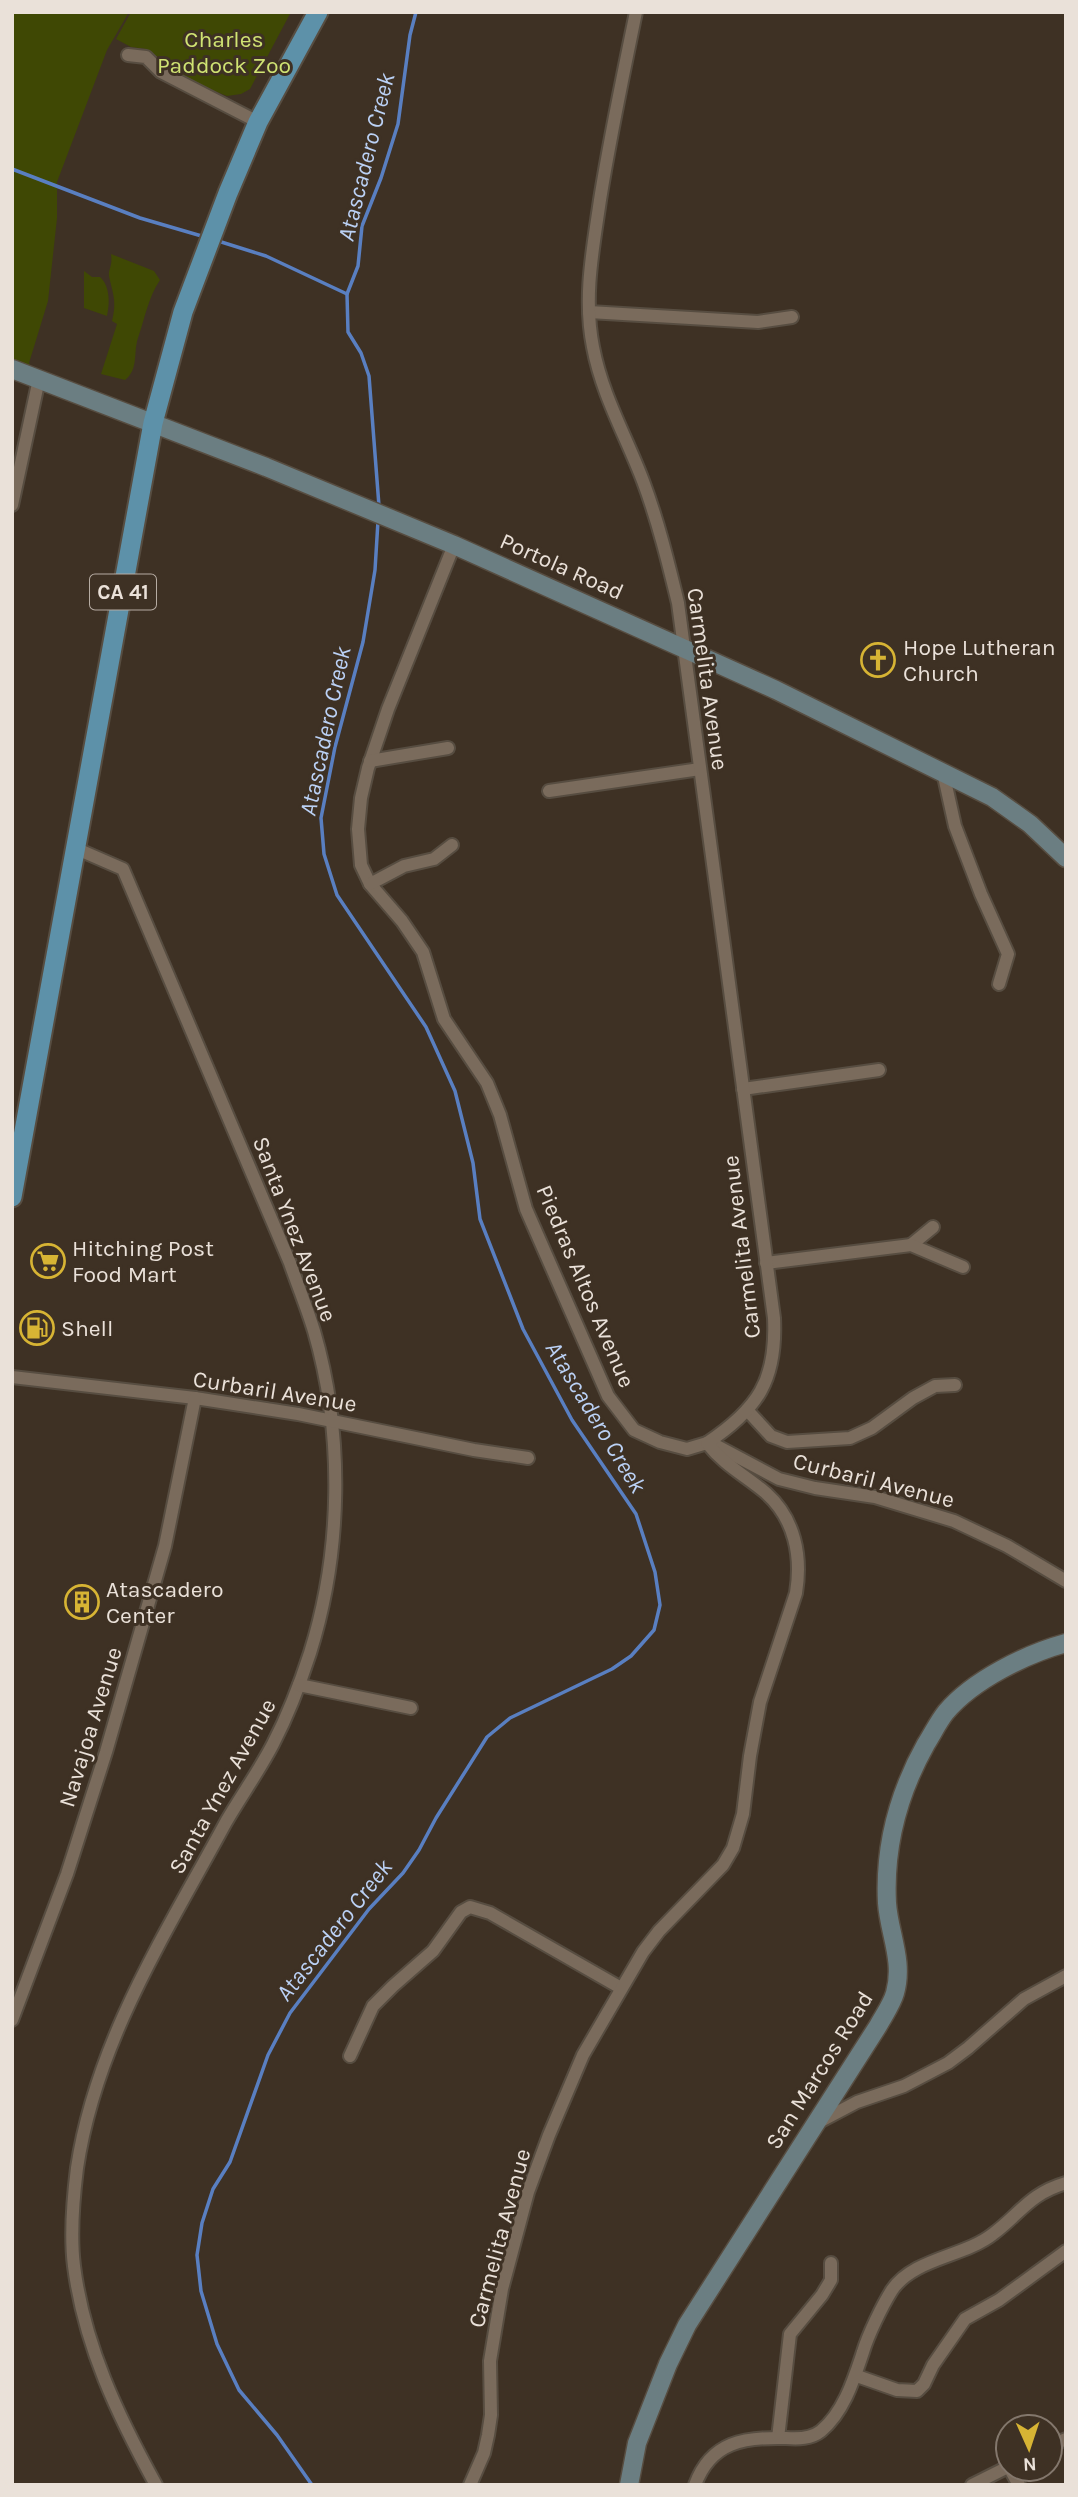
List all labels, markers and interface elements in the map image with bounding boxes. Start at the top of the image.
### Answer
park label: Charles Paddock Zoo [157,26,291,79]
water label: Atascadero Creek [332,69,401,244]
street label: Portola Road [496,527,628,606]
road number: CA 41 [90,574,156,610]
street label: Carmelita Avenue [681,586,734,772]
place label: Hope Lutheran Church [903,634,1056,687]
church icon: Hope Lutheran Church [859,641,897,679]
water label: Atascadero Creek [293,643,357,818]
street label: Santa Ynez Avenue [247,1133,342,1326]
street label: Carmelita Avenue [717,1154,766,1340]
street label: Piedras Altos Avenue [531,1181,640,1392]
place label: Hitching Post Food Mart [72,1235,214,1288]
supermarket icon: Hitching Post Food Mart [29,1242,67,1280]
fuel station icon: Shell [18,1309,56,1347]
place label: Shell [61,1315,113,1342]
water label: Atascadero Creek [540,1336,653,1499]
street label: Curbaril Avenue [191,1365,359,1418]
street label: Curbaril Avenue [790,1447,957,1514]
place label: Atascadero Center [106,1576,223,1629]
building icon: Atascadero Center [63,1583,101,1621]
street label: Navajoa Avenue [53,1644,128,1811]
street label: Santa Ynez Avenue [163,1694,282,1879]
water label: Atascadero Creek [270,1853,399,2006]
street label: San Marcos Road [760,1986,879,2154]
street label: Carmelita Avenue [463,2146,536,2331]
north arrow [994,2413,1064,2483]
text: N [1022,2453,1037,2475]

